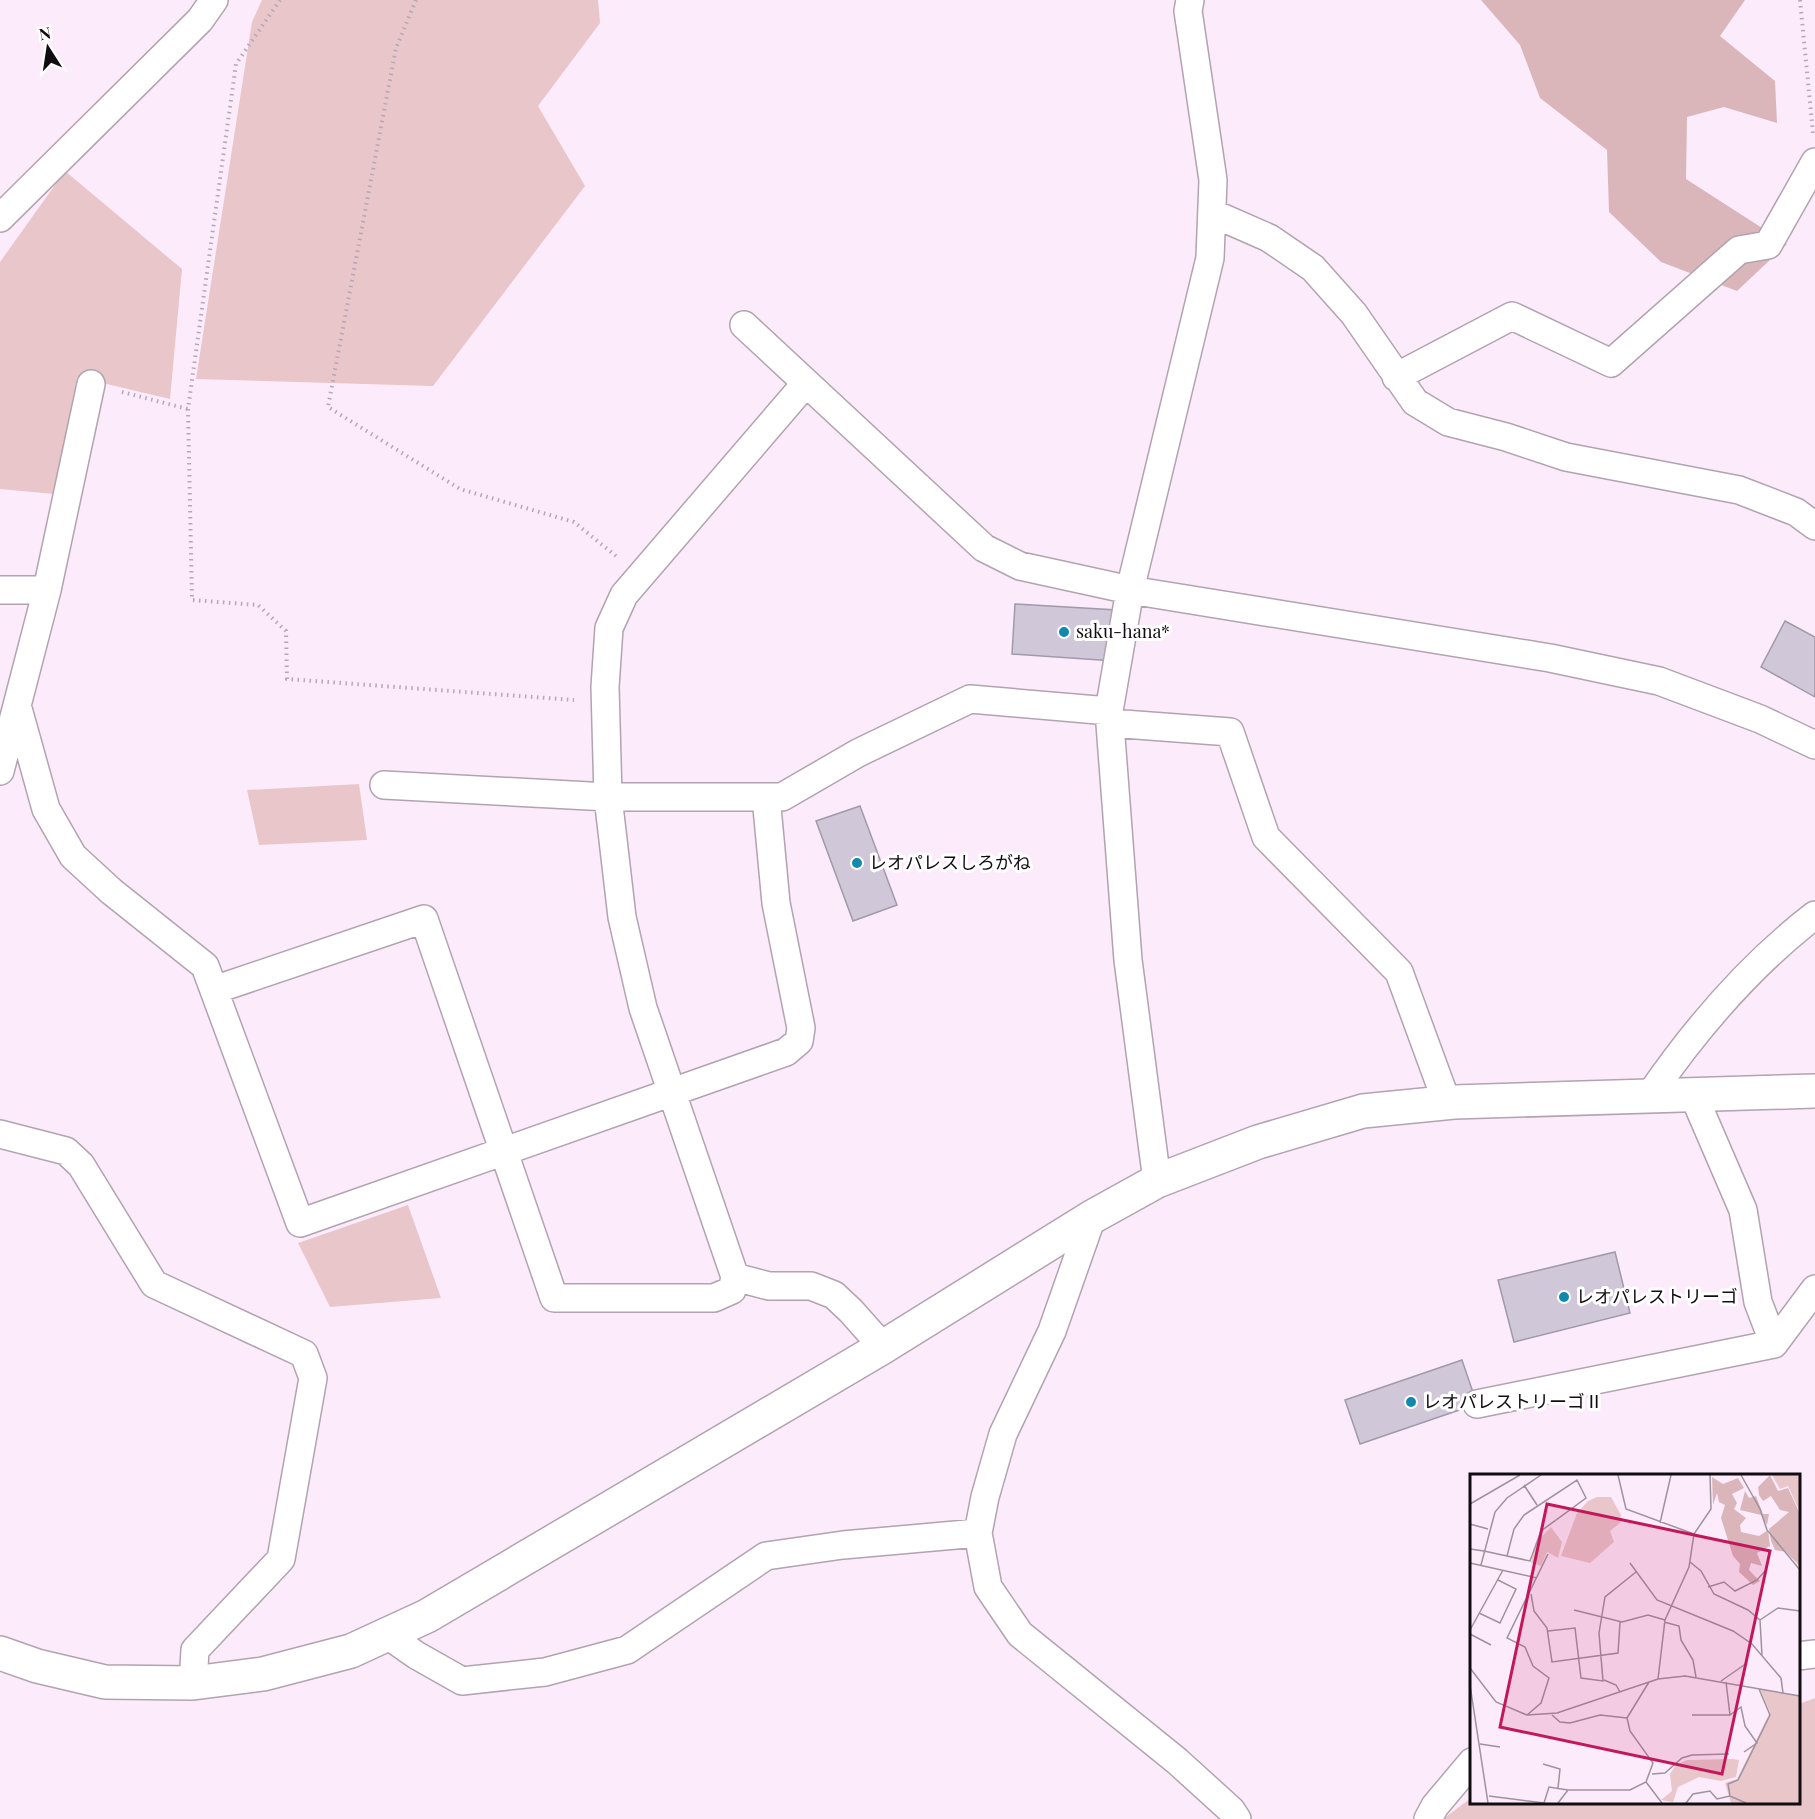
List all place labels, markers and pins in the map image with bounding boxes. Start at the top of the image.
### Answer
place label: saku-hana* [1076,619,1170,643]
marker: saku-hana* [1057,625,1071,639]
place label: レオパレスしろがね [869,850,1031,874]
marker: レオパレスしろがね [850,856,864,870]
place label: レオパレストリーゴ [1576,1284,1738,1308]
marker: レオパレストリーゴ [1557,1290,1571,1304]
place label: レオパレストリーゴⅡ [1423,1389,1603,1413]
marker: レオパレストリーゴⅡ [1404,1395,1418,1409]

